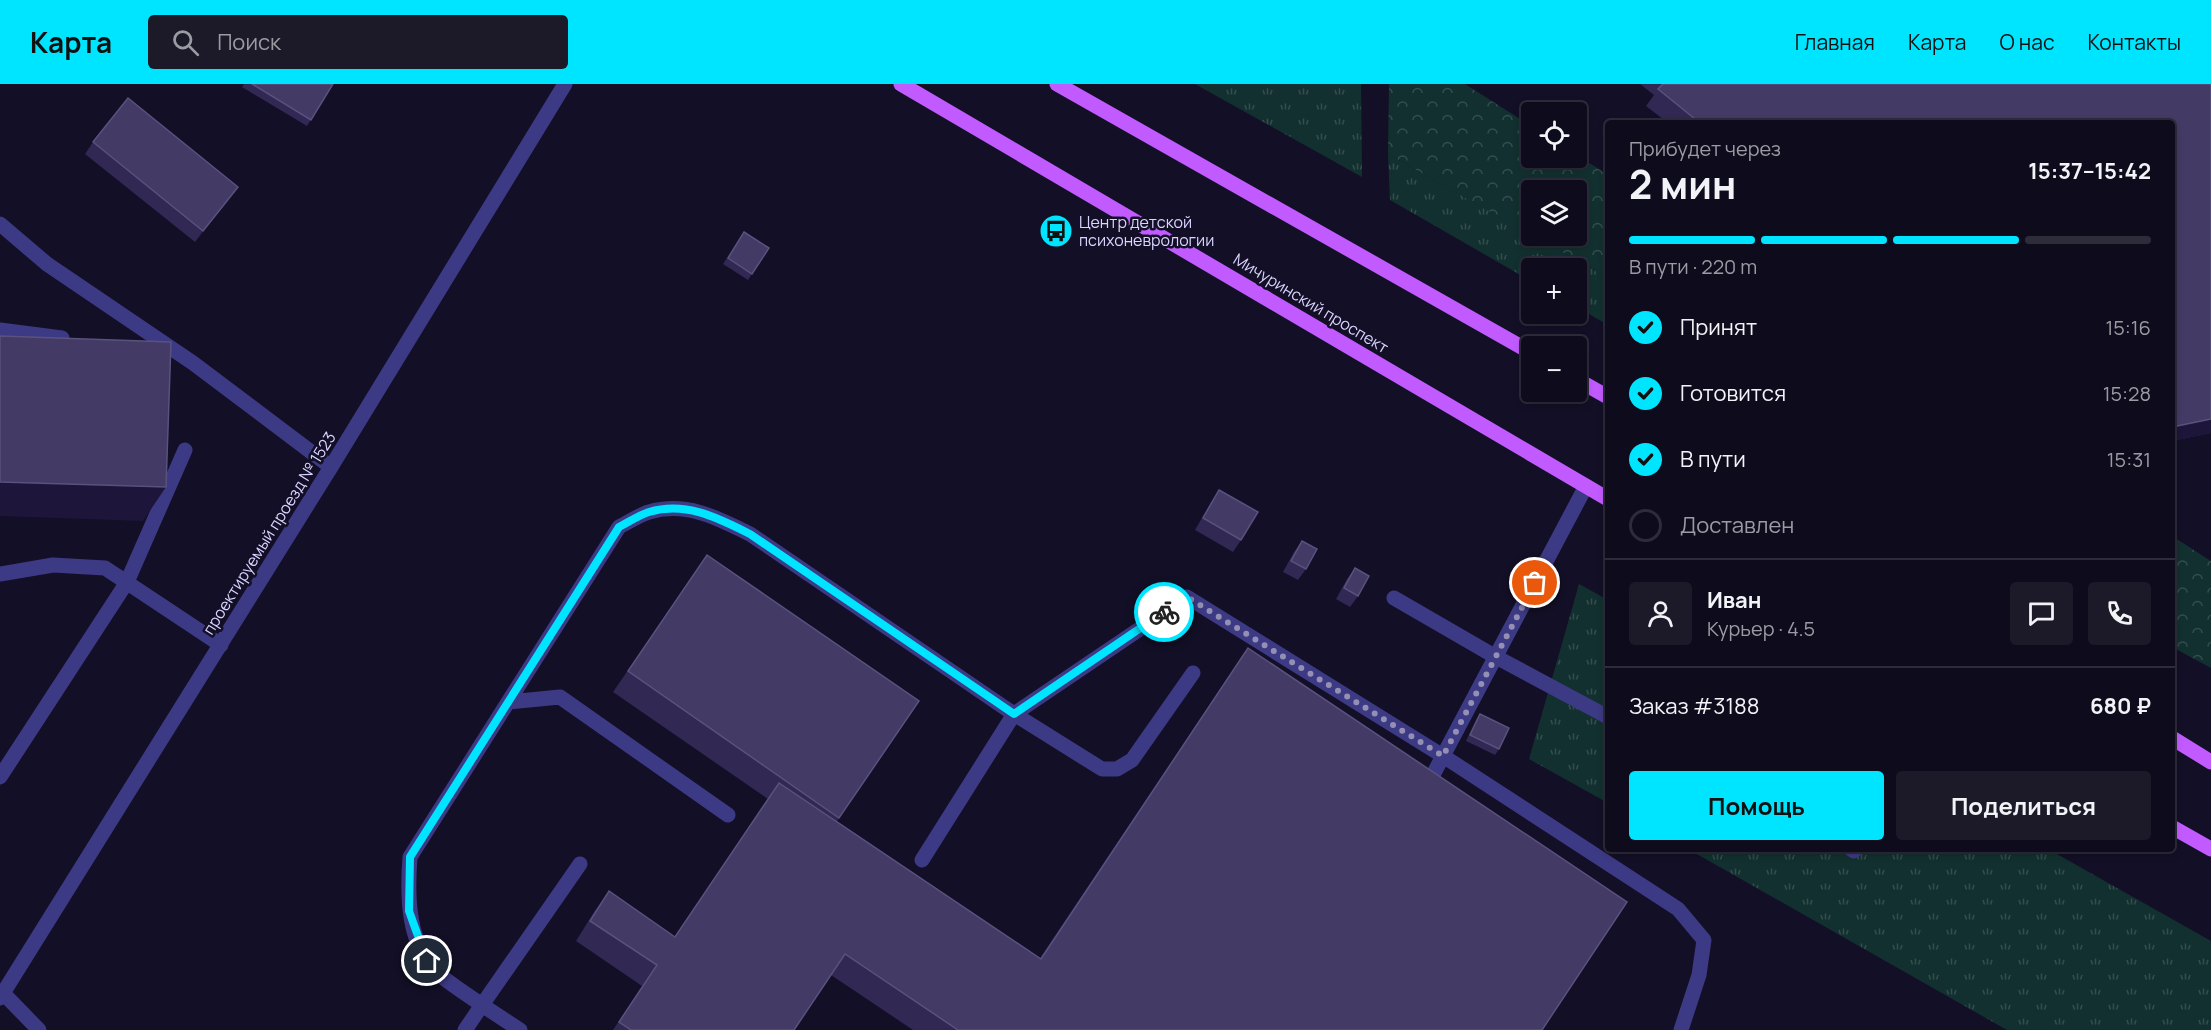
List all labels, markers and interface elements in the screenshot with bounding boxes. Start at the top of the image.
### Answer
search box [148,15,568,69]
text: Карта [30,23,112,61]
icon: search [169,26,202,59]
text: Поиск [217,27,281,57]
text: Главная [1795,28,1875,56]
text: Карта [1908,28,1966,56]
text: О нас [1999,28,2055,56]
text: Контакты [2088,28,2181,56]
map controls [1521,102,1587,402]
button: locate [1521,102,1587,168]
text: Прибудет через [1629,135,1781,162]
text: 15:37–15:42 [2028,156,2151,186]
text: 2 мин [1629,157,1736,211]
button: layers [1521,180,1587,246]
place label: Центр детской психоневрологии [1079,211,1214,251]
bus stop icon: Центр детской психоневрологии [1038,213,1074,249]
street label: Мичуринский проспект [1229,248,1393,358]
text: В пути · 220 m [1629,253,1757,280]
button: + [1521,258,1587,324]
icon: check [1629,311,1662,344]
text: Принят [1680,312,1757,342]
text: 15:16 [2105,314,2151,341]
button: − [1521,336,1587,402]
icon: check [1629,377,1662,410]
text: Готовится [1680,378,1786,408]
text: 15:28 [2103,380,2151,407]
street label: проектируемый проезд № 1523 [197,427,341,639]
icon: check [1629,443,1662,476]
text: В пути [1680,444,1746,474]
text: 15:31 [2107,446,2151,473]
text: Доставлен [1680,510,1794,540]
pin [1509,557,1560,608]
icon: bag [1518,566,1551,599]
courier [1134,582,1194,642]
button: person [1629,582,1692,645]
button: chat [2010,582,2073,645]
button: phone [2088,582,2151,645]
text: Иван [1707,585,1761,615]
icon: bike [1148,596,1181,629]
text: Курьер · 4.5 [1707,615,1815,642]
text: Заказ #3188 [1629,691,1760,721]
text: 680 ₽ [2090,691,2151,721]
button: Помощь [1629,771,1884,840]
button: Поделиться [1896,771,2151,840]
pin [401,935,452,986]
icon: home [410,944,443,977]

